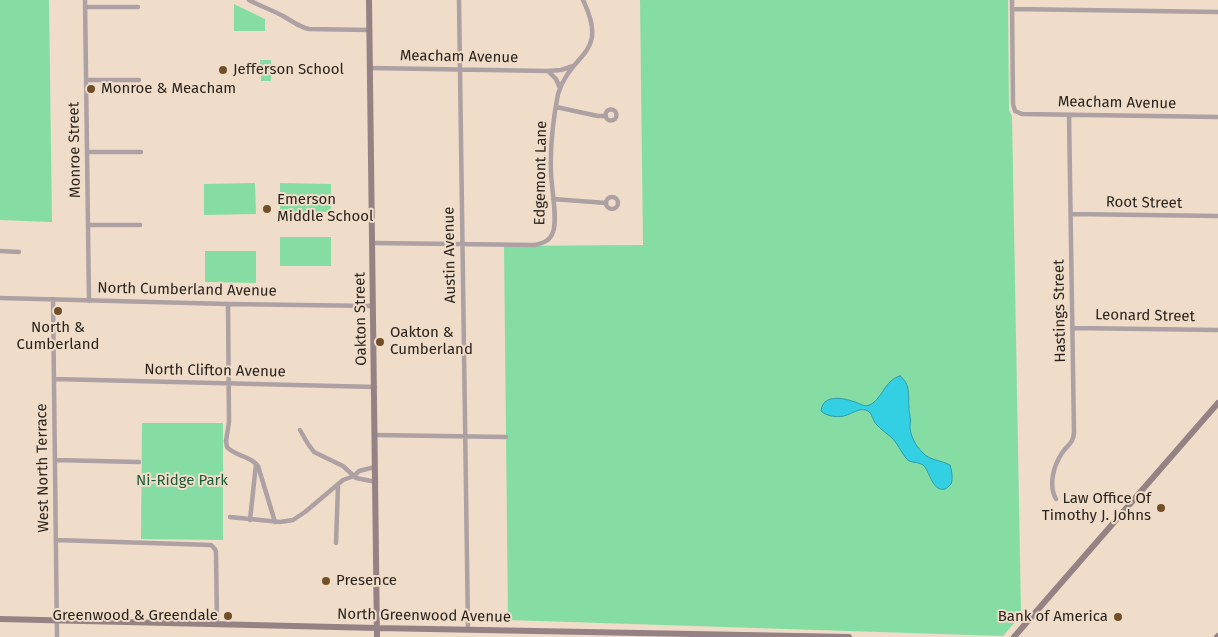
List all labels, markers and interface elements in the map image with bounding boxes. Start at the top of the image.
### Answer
street label: Meacham Avenue [400,47,518,67]
place label: Jefferson School [233,61,344,79]
marker: Jefferson School [217,64,229,76]
place label: Monroe & Meacham [101,80,236,98]
marker: Monroe & Meacham [85,83,97,95]
street label: Meacham Avenue [1058,93,1176,113]
street label: Monroe Street [65,102,85,198]
street label: Edgemont Lane [531,121,551,225]
place label: Emerson Middle School [277,191,373,226]
street label: Root Street [1106,193,1182,213]
marker: Emerson Middle School [261,203,273,215]
street label: Austin Avenue [440,207,460,303]
street label: Hastings Street [1050,259,1070,363]
street label: Oakton Street [351,272,371,366]
street label: North Cumberland Avenue [97,279,277,301]
marker: North & Cumberland [52,305,64,317]
street label: Leonard Street [1095,306,1195,326]
place label: North & Cumberland [17,319,99,354]
place label: Oakton & Cumberland [390,324,473,359]
marker: Oakton & Cumberland [374,336,386,348]
street label: North Clifton Avenue [144,361,286,381]
street label: West North Terrace [33,403,53,533]
park label: Ni-Ridge Park [136,472,228,490]
place label: Law Office Of Timothy J. Johns [1042,490,1151,525]
marker: Law Office Of Timothy J. Johns [1155,502,1167,514]
place label: Presence [336,572,397,590]
marker: Presence [320,575,332,587]
street label: North Greenwood Avenue [337,605,511,627]
place label: Greenwood & Greendale [53,607,218,625]
place label: Bank of America [998,608,1108,626]
marker: Greenwood & Greendale [222,610,234,622]
marker: Bank of America [1112,611,1124,623]

